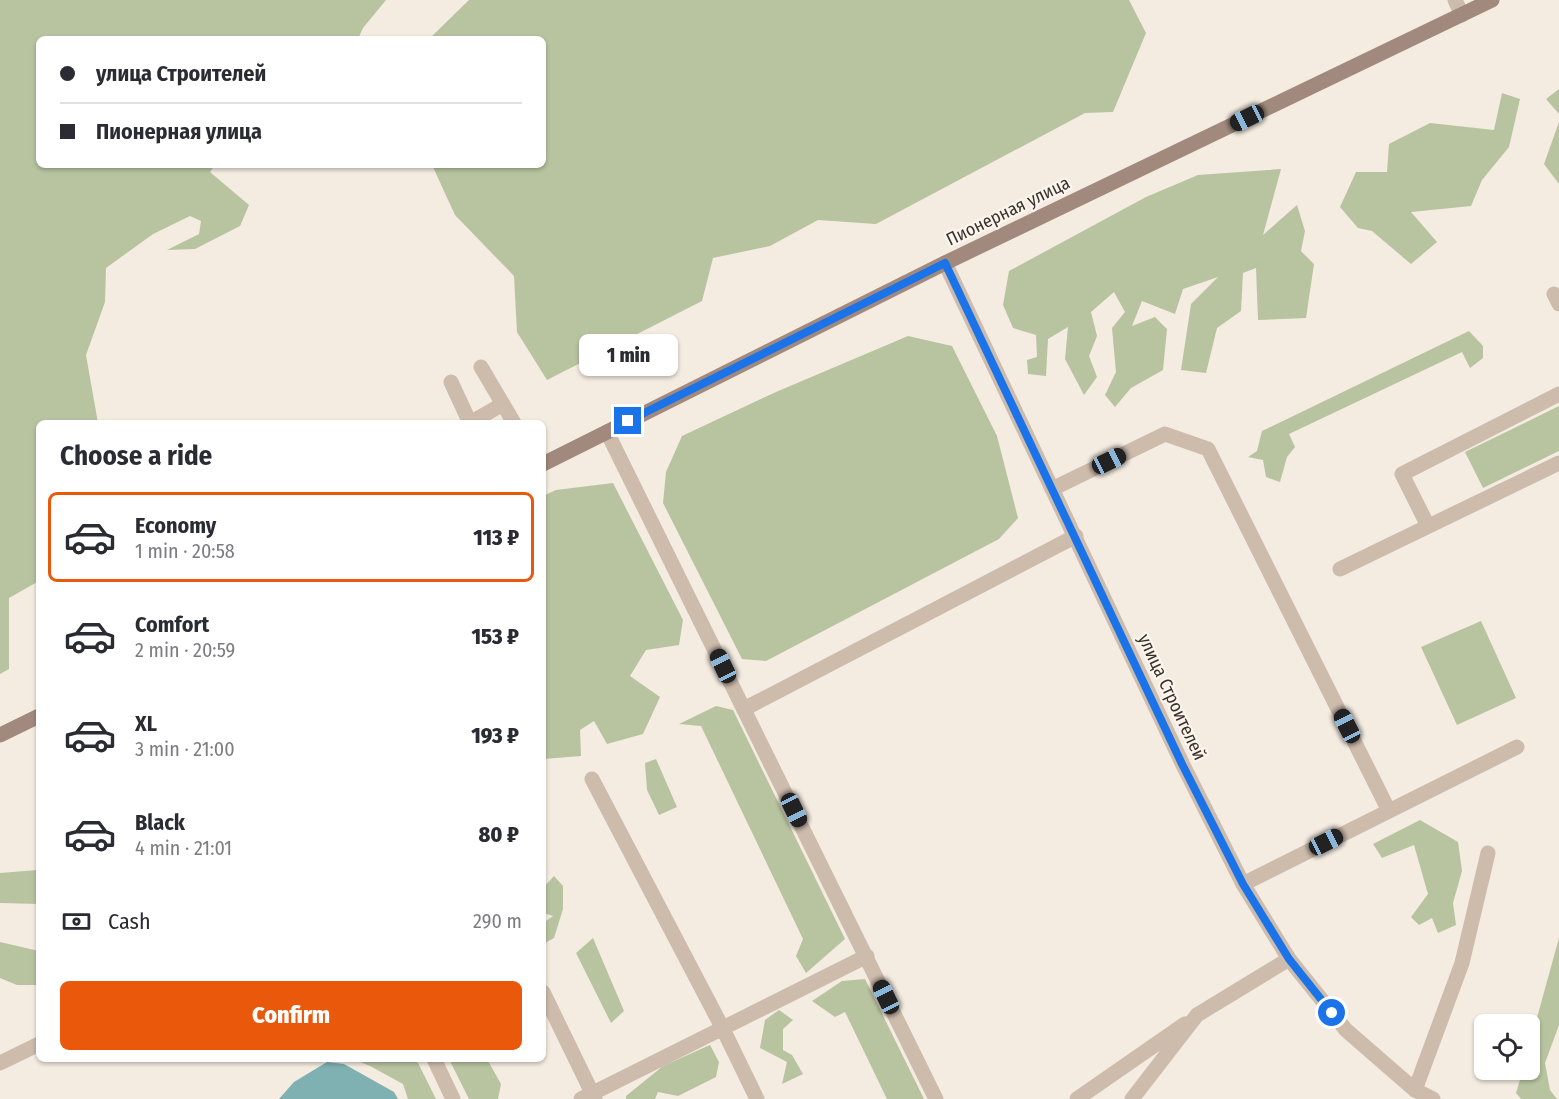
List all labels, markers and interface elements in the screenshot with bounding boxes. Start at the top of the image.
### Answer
text: улица Строителей [96,60,266,87]
car [1227,102,1267,134]
text: Пионерная улица [96,118,262,145]
street label: Пионерная улица [943,172,1074,250]
callout: 1 min [578,334,678,376]
text: 1 min [607,343,650,367]
route end [614,407,641,434]
text: Choose a ride [60,440,212,472]
car [1089,445,1129,477]
icon: car [63,510,117,564]
text: Economy [135,512,216,539]
text: 113 ₽ [473,524,519,551]
text: 1 min · 20:58 [135,539,235,563]
icon: car [63,609,117,663]
text: Comfort [135,611,209,638]
text: 153 ₽ [472,623,519,650]
street label: улица Строителей [1133,630,1211,764]
text: 2 min · 20:59 [135,638,235,662]
car [707,646,739,686]
car [1331,706,1363,746]
icon: car [63,708,117,762]
text: XL [135,710,157,737]
text: 193 ₽ [471,722,519,749]
text: 3 min · 21:00 [135,737,235,761]
car [778,790,810,830]
icon: car [63,807,117,861]
text: Black [135,809,185,836]
text: 80 ₽ [478,821,519,848]
car [1306,826,1346,858]
text: 4 min · 21:01 [135,836,232,860]
icon: cash [60,905,93,938]
text: Cash [108,908,151,935]
text: 290 m [473,909,522,933]
car [870,977,902,1017]
button: Confirm [60,981,522,1050]
route start [1318,999,1345,1026]
map controls [1474,1014,1540,1080]
button: locate [1474,1014,1540,1080]

